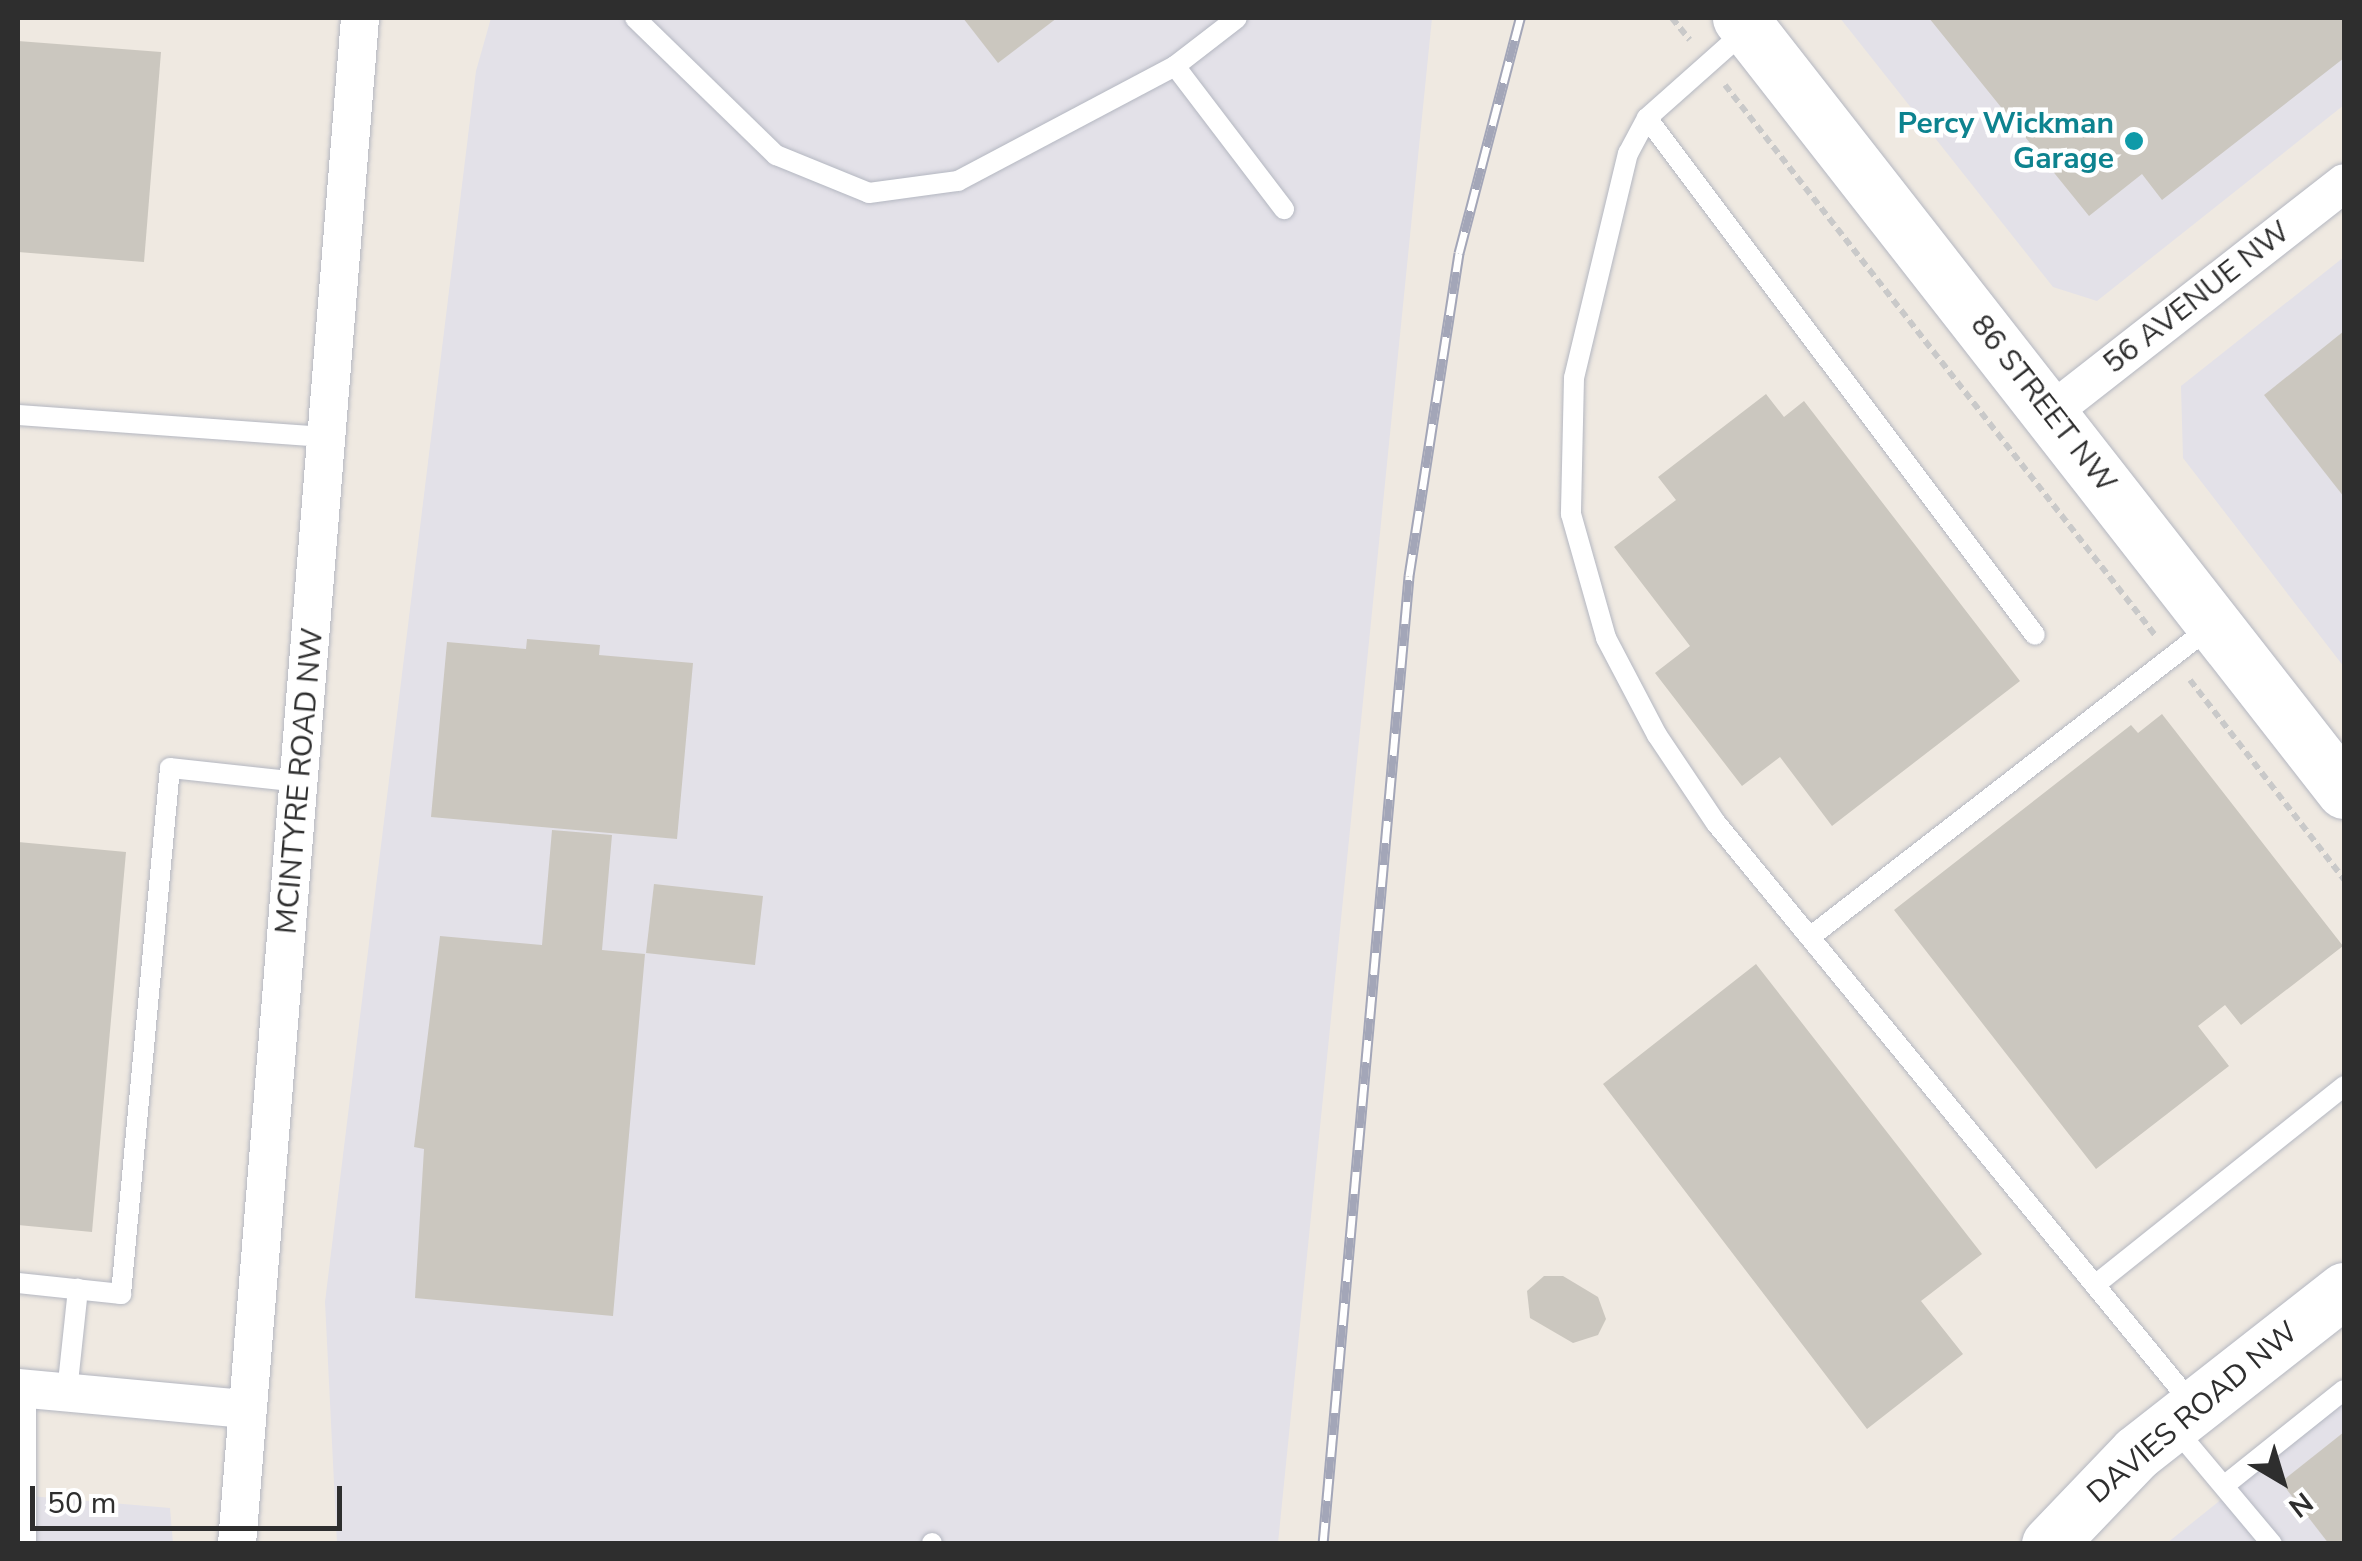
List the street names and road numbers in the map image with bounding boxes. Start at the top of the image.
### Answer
street label: 56 AVENUE NW [2097,214,2297,382]
street label: 86 STREET NW [1962,308,2124,500]
street label: MCINTYRE ROAD NW [269,626,331,936]
street label: DAVIES ROAD NW [2081,1315,2305,1511]

